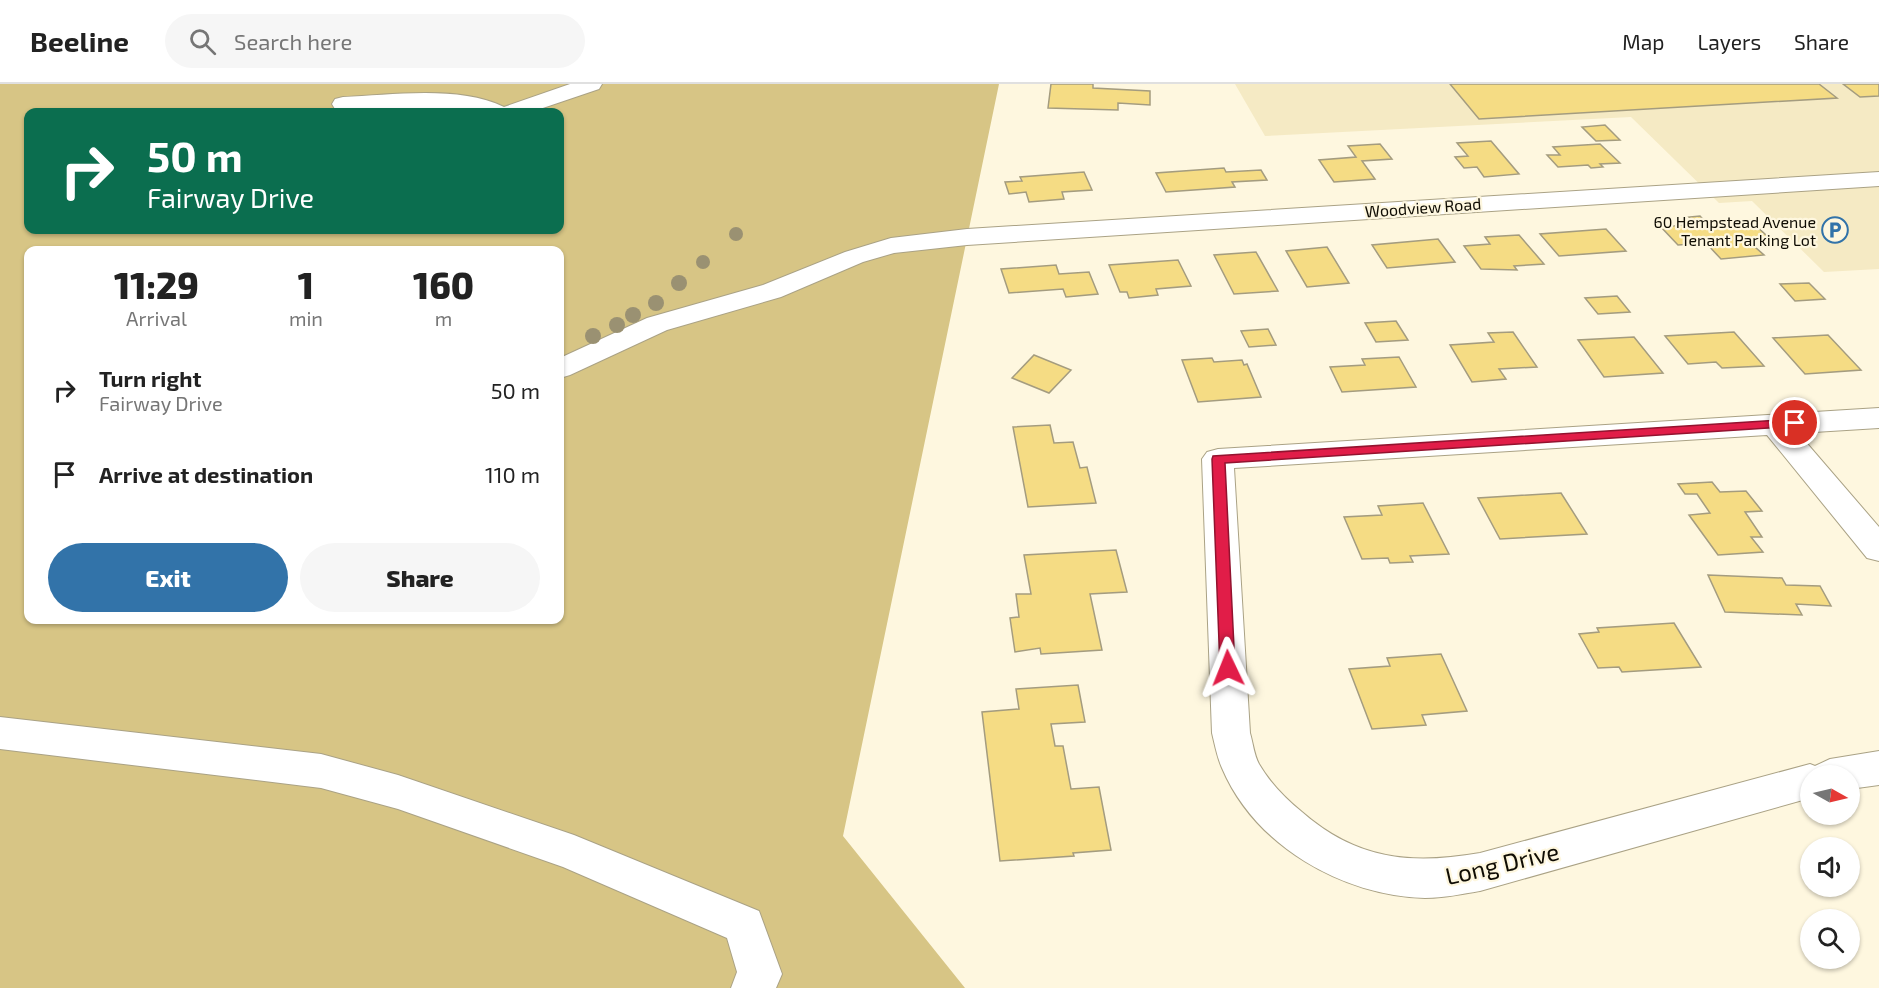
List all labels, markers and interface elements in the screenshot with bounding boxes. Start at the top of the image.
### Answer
search box [165,14,585,68]
text: Beeline [30,24,129,58]
icon: search [186,25,219,58]
text: Search here [234,28,352,54]
text: Map [1622,29,1664,54]
text: Layers [1697,29,1761,54]
text: Share [1794,29,1849,54]
text: 50 m [147,130,243,180]
icon: right [48,132,126,210]
text: Fairway Drive [147,181,314,213]
street label: Woodview Road [1364,193,1482,221]
place label: 60 Hempstead Avenue Tenant Parking Lot [1653,212,1816,249]
parking icon: 60 Hempstead Avenue Tenant Parking Lot [1820,215,1850,245]
text: 11:29 [114,263,199,306]
text: 1 [298,263,314,306]
text: 160 [413,263,474,306]
text: Arrival [126,306,187,330]
text: min [289,306,323,330]
text: m [435,306,452,330]
text: Turn right [99,365,201,391]
icon: right [48,374,81,407]
text: 50 m [491,377,540,403]
text: Fairway Drive [99,391,223,415]
pin [1769,397,1820,448]
icon: arrive [1778,406,1811,439]
icon: arrive [48,458,81,491]
text: Arrive at destination [99,461,313,487]
text: 110 m [485,461,540,487]
button: Exit [48,543,288,612]
button: Share [300,543,540,612]
position arrow [1196,636,1260,700]
north arrow [1800,765,1860,825]
map controls [1800,765,1860,969]
street label: Long Drive [1442,836,1562,890]
button: sound [1800,837,1860,897]
button: search [1800,909,1860,969]

